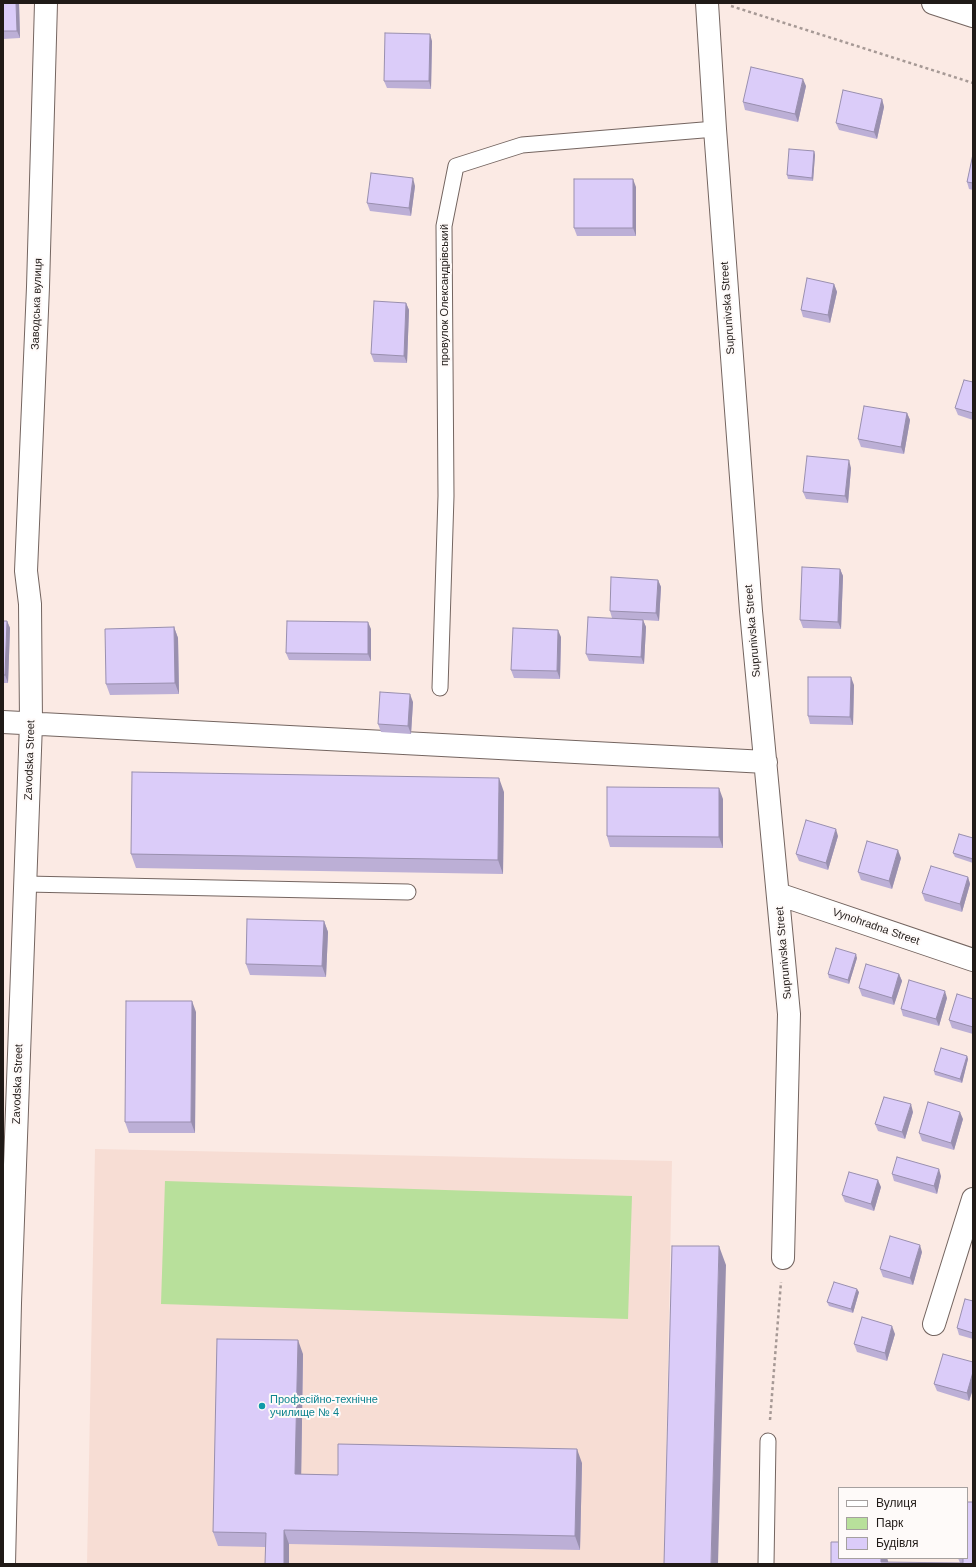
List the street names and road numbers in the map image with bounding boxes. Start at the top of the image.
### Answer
street label: провулок Олександрівський [438,224,452,366]
street label: Заводська вулиця [29,258,45,350]
street label: Suprunivska Street [718,261,738,355]
street label: Suprunivska Street [742,584,764,678]
street label: Zavodska Street [22,720,38,800]
street label: Suprunivska Street [773,906,795,1000]
street label: Vynohradna Street [831,906,921,948]
street label: Zavodska Street [10,1044,26,1124]

